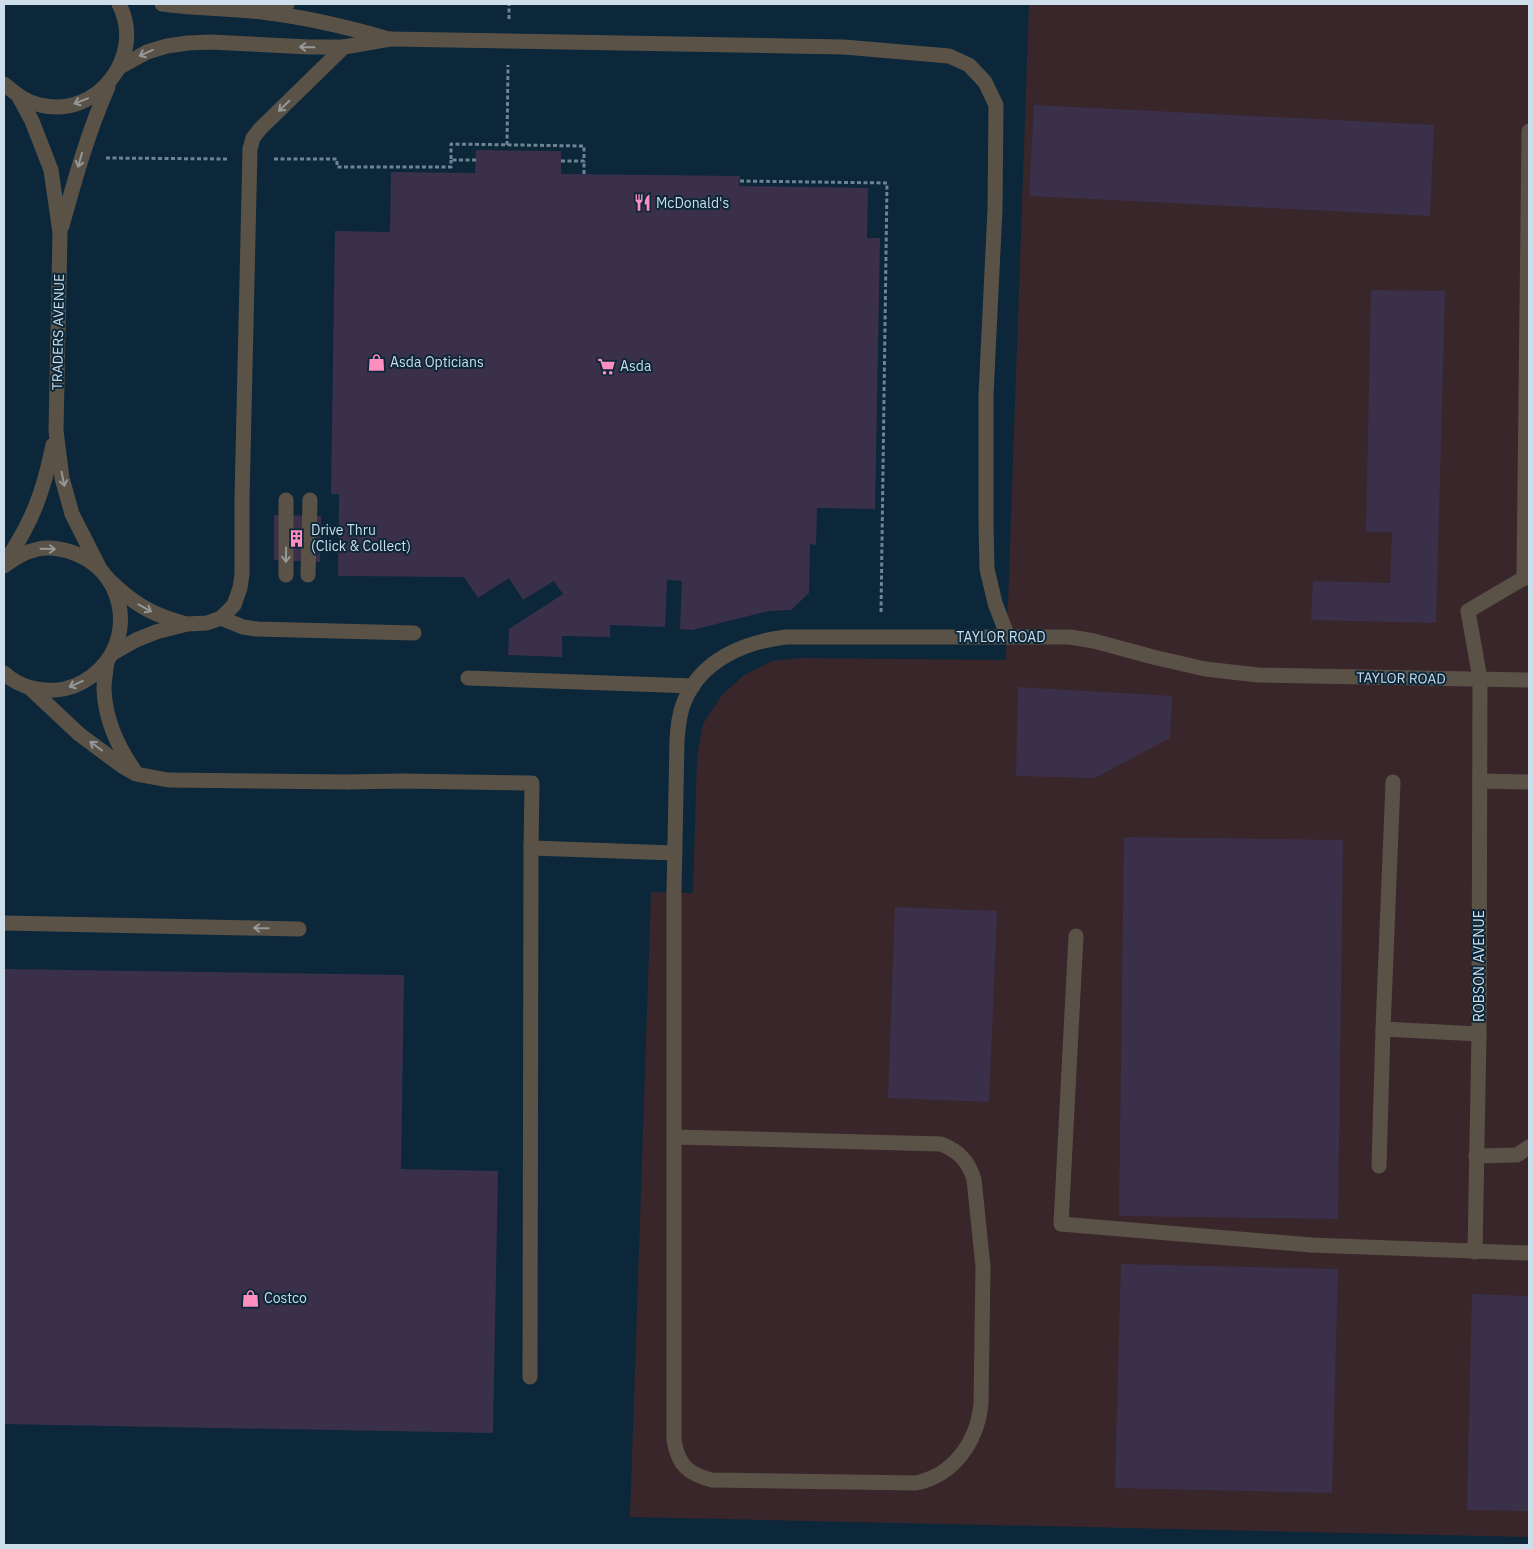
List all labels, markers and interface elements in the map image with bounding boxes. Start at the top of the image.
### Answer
one-way arrow [299,42,316,52]
one-way arrow [139,49,154,59]
one-way arrow [74,97,89,107]
one-way arrow [278,99,290,112]
one-way arrow [75,152,85,168]
restaurant icon: McDonald's [632,193,652,213]
place label: McDonald's [656,194,729,212]
street label: TRADERS AVENUE [48,274,68,390]
shop icon: Asda Opticians [366,352,386,372]
place label: Asda Opticians [390,353,484,371]
supermarket icon: Asda [596,356,616,376]
place label: Asda [620,357,652,375]
one-way arrow [58,470,68,486]
place label: Drive Thru (Click & Collect) [311,521,411,555]
building icon: Drive Thru (Click & Collect) [287,528,307,548]
one-way arrow [40,544,56,554]
one-way arrow [281,546,291,563]
one-way arrow [137,604,152,614]
street label: TAYLOR ROAD [956,628,1046,646]
street label: TAYLOR ROAD [1356,668,1446,688]
one-way arrow [69,680,84,690]
one-way arrow [89,741,103,751]
street label: ROBSON AVENUE [1470,910,1488,1022]
one-way arrow [253,923,270,933]
shop icon: Costco [240,1288,260,1308]
place label: Costco [264,1289,307,1307]

